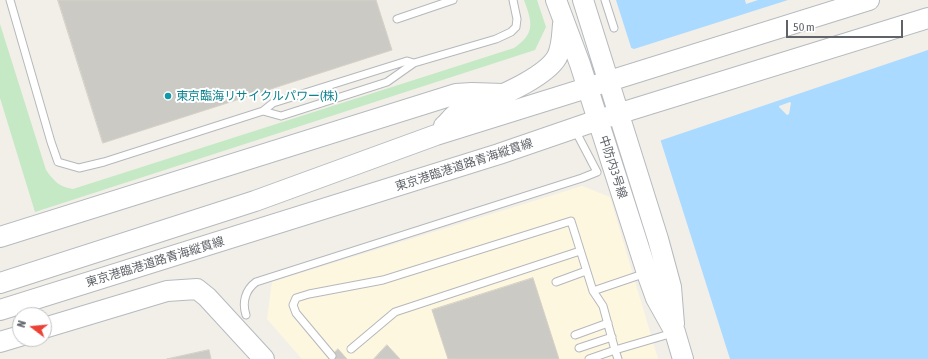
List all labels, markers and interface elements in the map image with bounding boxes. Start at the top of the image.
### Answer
scale bar [788,12,905,38]
text: 50 m [793,20,815,34]
place label: 東京臨海リサイクルパワー(株) [176,89,338,103]
marker: 東京臨海リサイクルパワー(株) [163,91,173,101]
street label: 中防内3号線 [596,134,630,200]
street label: 東京港臨港道路青海縦貫線 [393,136,535,194]
street label: 東京港臨港道路青海縦貫線 [84,234,226,290]
north arrow [12,307,52,347]
text: N [15,319,28,329]

